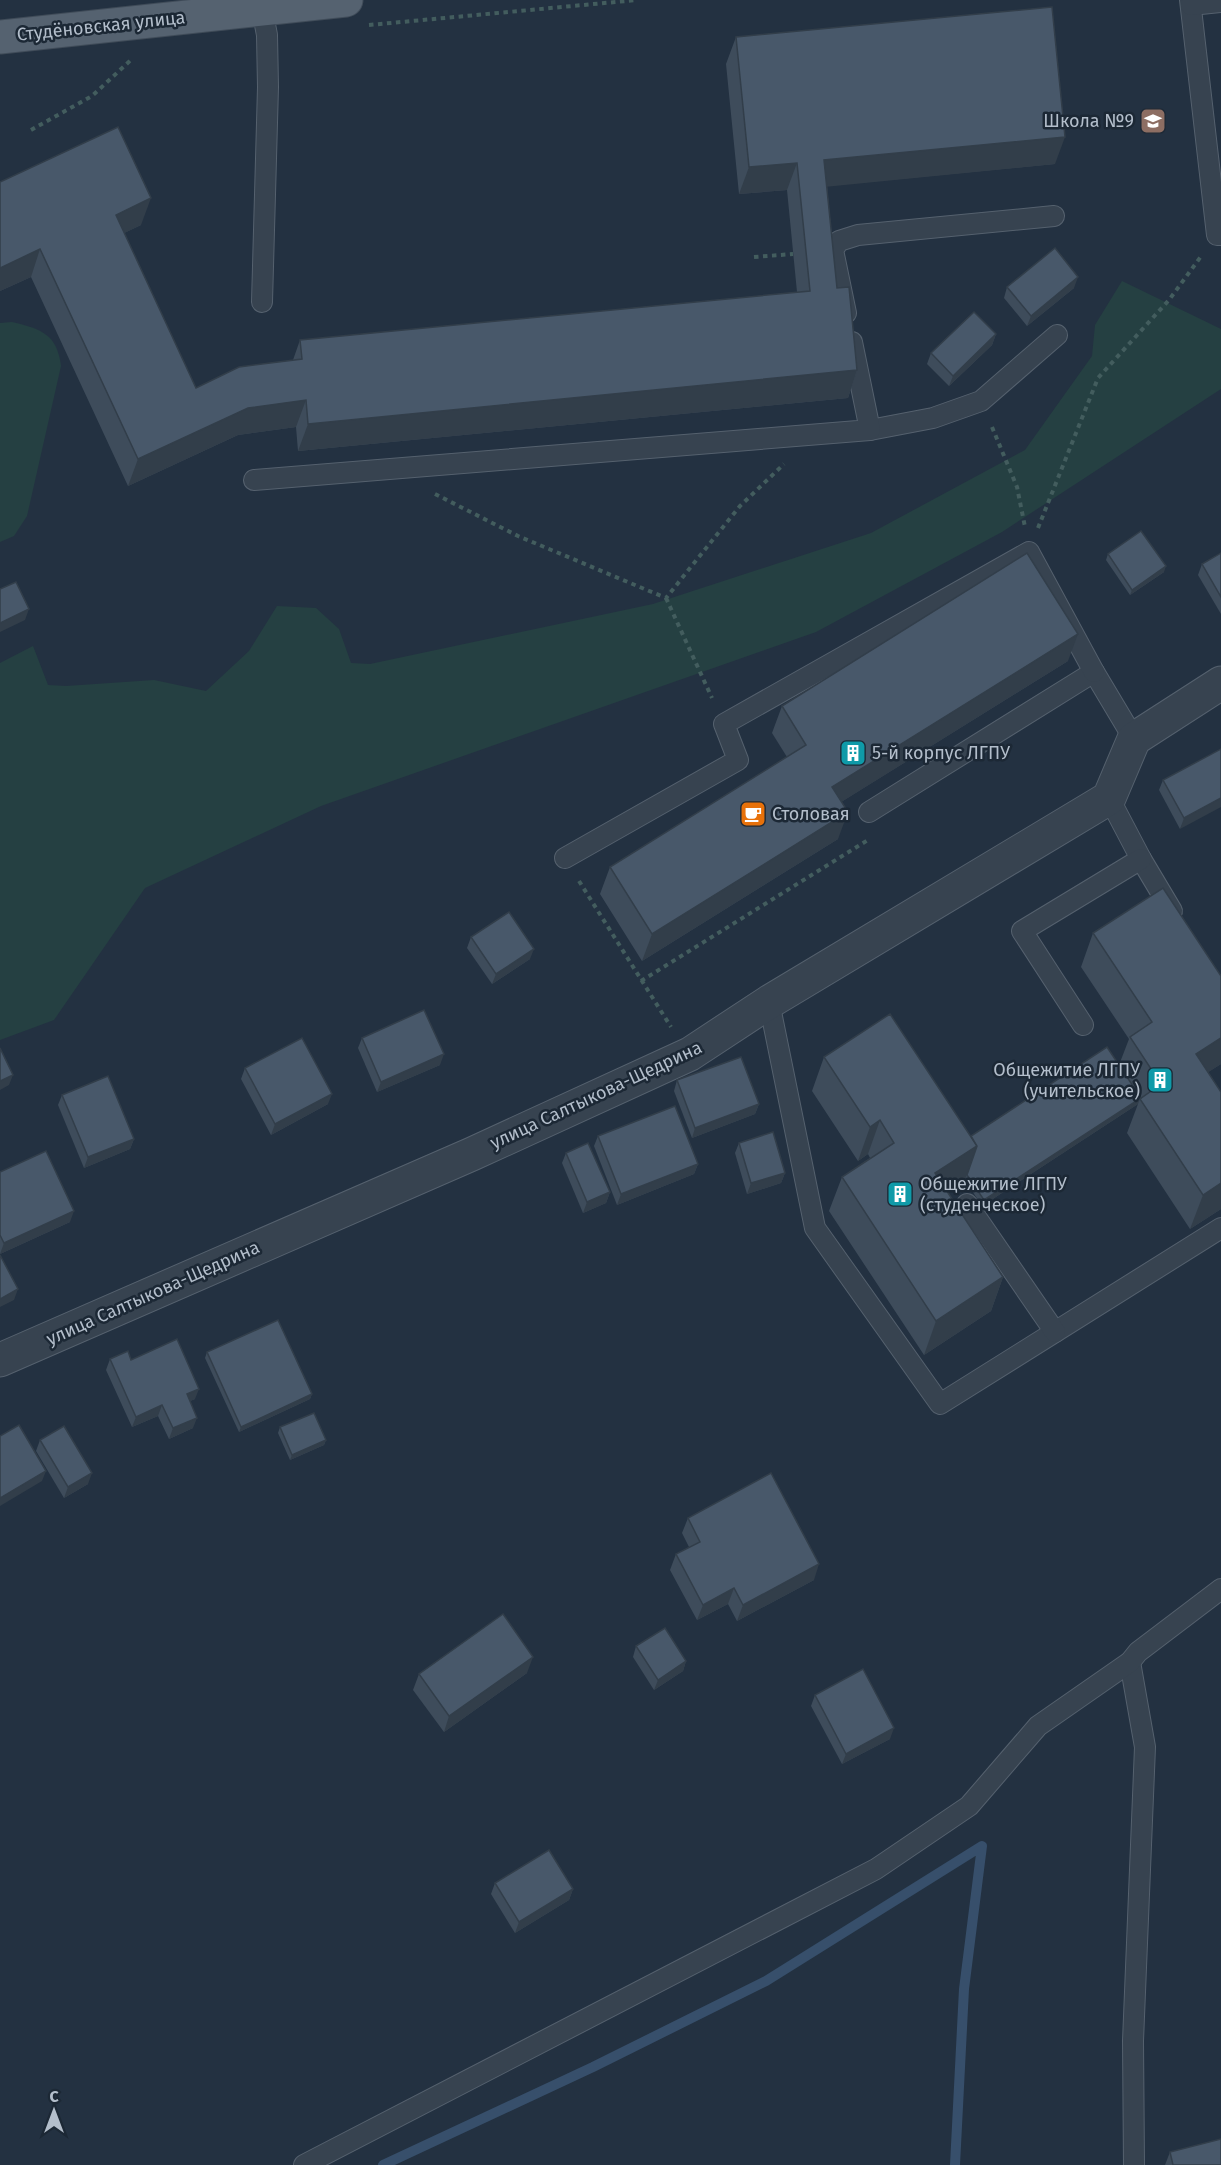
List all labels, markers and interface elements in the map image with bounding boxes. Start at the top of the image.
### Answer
street label: Студёновская улица [16,6,186,46]
school or university icon: Школа №9 [1138,106,1168,136]
place label: Школа №9 [1043,110,1134,132]
building icon: 5-й корпус ЛГПУ [838,738,868,768]
place label: 5-й корпус ЛГПУ [872,742,1010,764]
cafe icon: Столовая [738,799,768,829]
place label: Столовая [772,803,850,825]
street label: улица Салтыкова-Щедрина [487,1036,705,1154]
place label: Общежитие ЛГПУ (учительское) [993,1059,1140,1102]
building icon: Общежитие ЛГПУ (учительское) [1145,1065,1175,1095]
place label: Общежитие ЛГПУ (студенческое) [920,1173,1067,1216]
building icon: Общежитие ЛГПУ (студенческое) [885,1179,915,1209]
street label: улица Салтыкова-Щедрина [43,1236,263,1350]
north arrow [24,2081,84,2141]
text: С [49,2087,59,2106]

